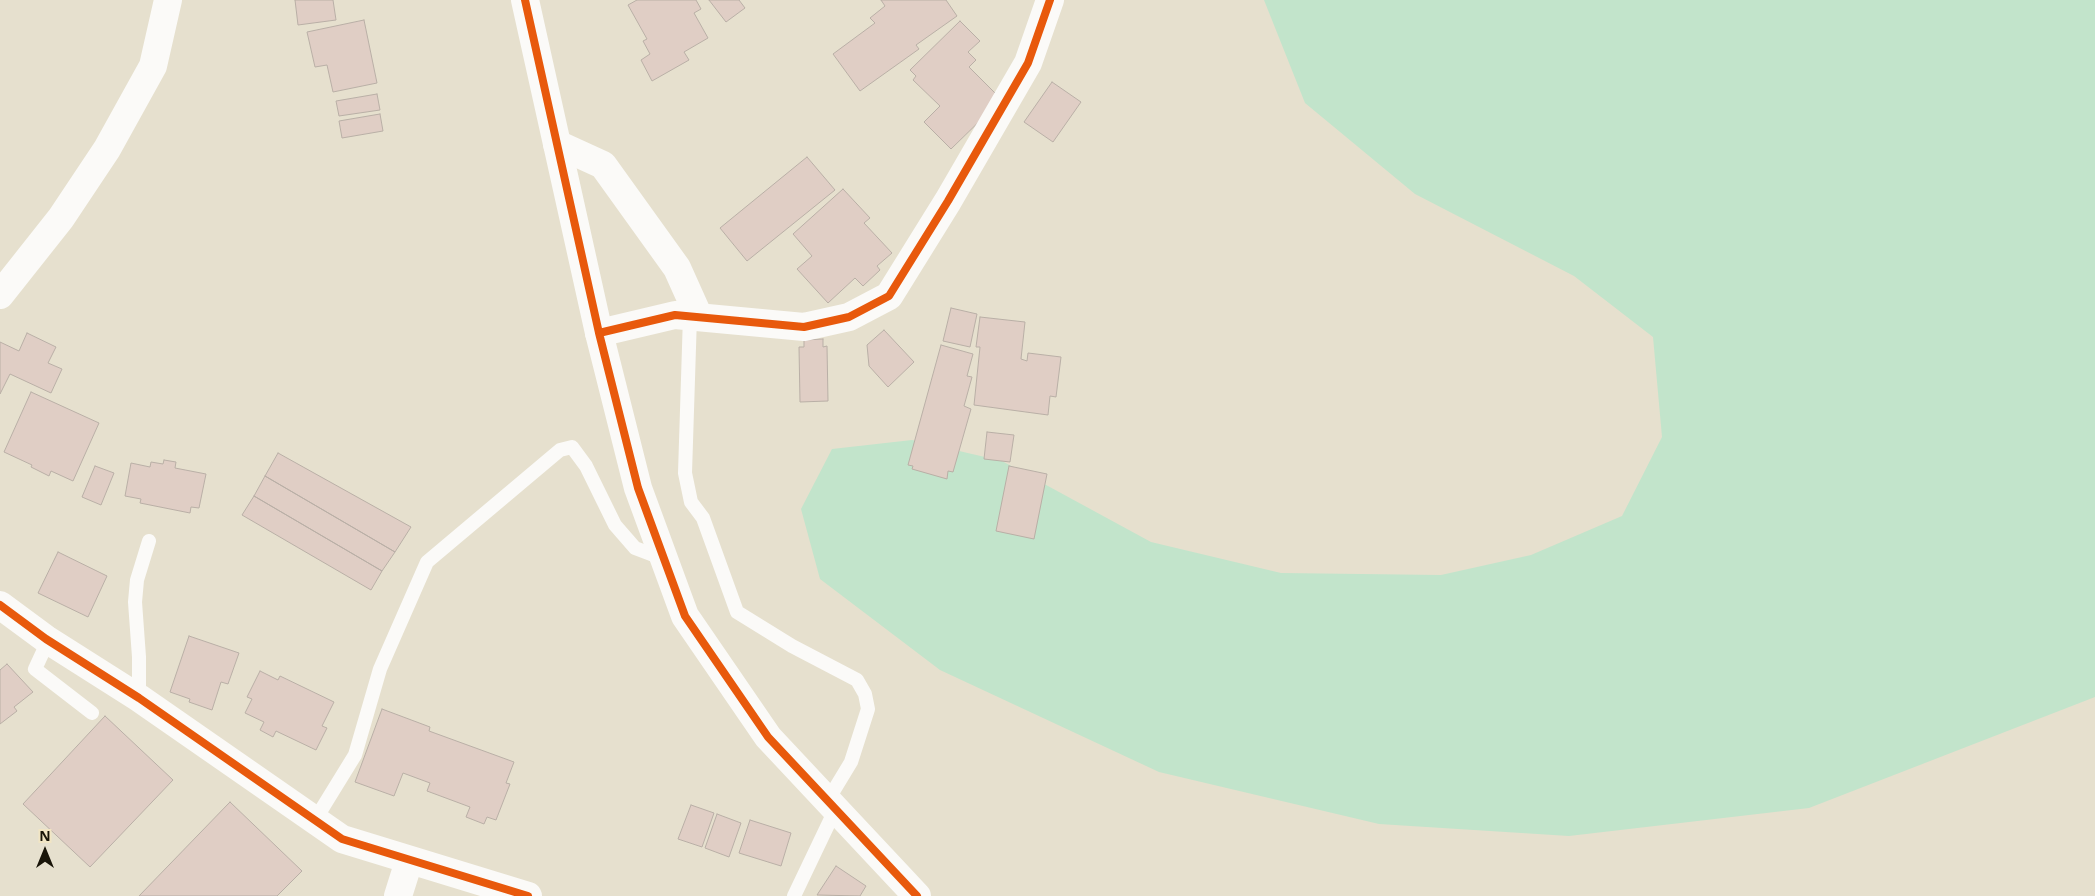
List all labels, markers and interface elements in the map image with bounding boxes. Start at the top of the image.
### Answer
north arrow [20,826,70,876]
text: N [39,826,51,845]

